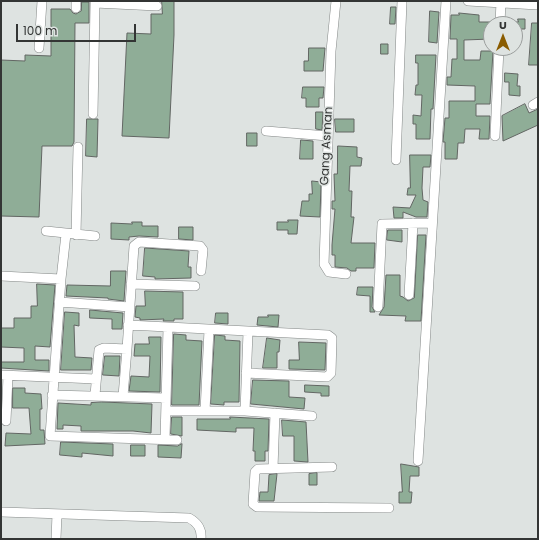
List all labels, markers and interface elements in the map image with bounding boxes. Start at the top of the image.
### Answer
scale bar [18,16,138,42]
north arrow [483,16,523,56]
text: U [499,17,507,33]
text: 100 m [23,22,57,39]
street label: Gang Asman [318,106,336,186]

